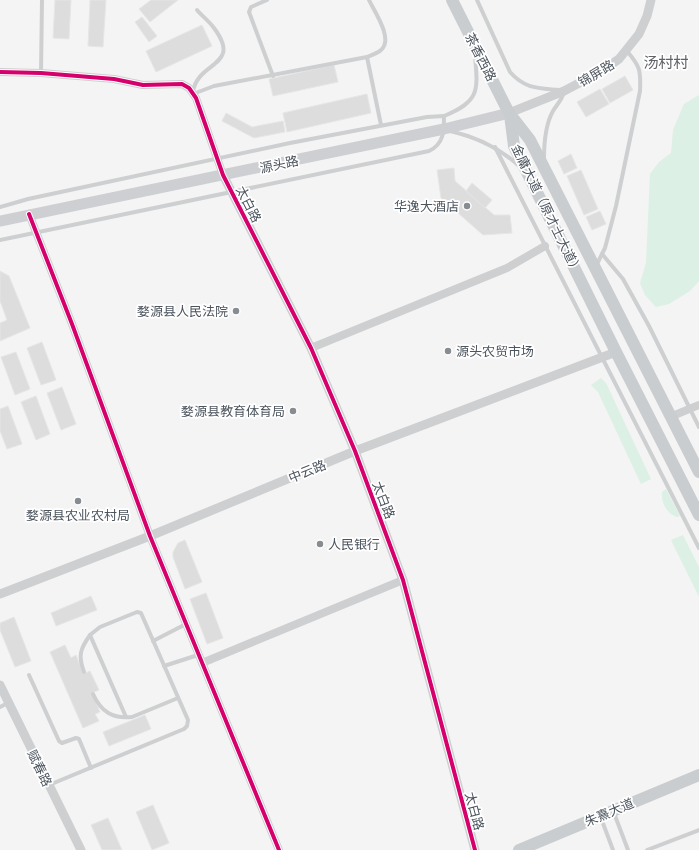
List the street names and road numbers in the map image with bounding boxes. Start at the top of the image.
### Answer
street label: 茶香西路 [462,31,499,84]
street label: 锦屏路 [576,57,617,90]
street label: 金庸大道（原才士大道） [508,142,585,277]
street label: 源头路 [258,153,300,176]
street label: 太白路 [233,183,264,225]
street label: 中云路 [286,457,328,486]
street label: 太白路 [370,479,398,521]
street label: 赋春路 [24,747,55,789]
street label: 太白路 [462,790,487,832]
street label: 朱熹大道 [582,795,636,830]

